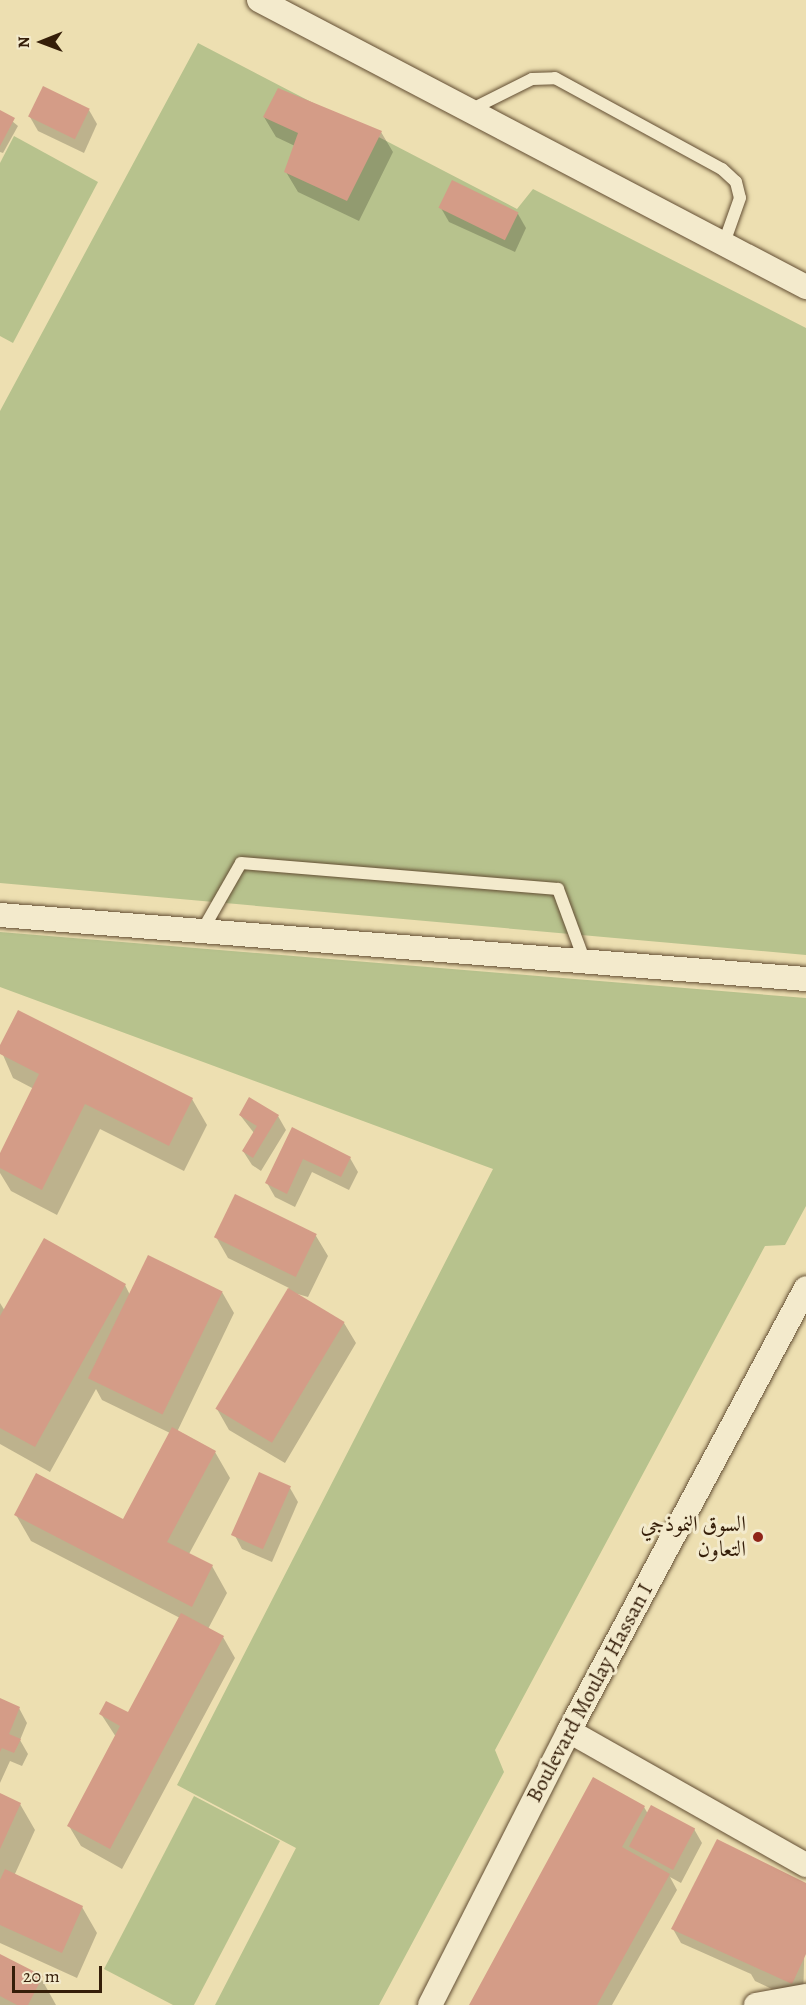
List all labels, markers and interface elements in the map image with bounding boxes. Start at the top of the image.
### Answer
north arrow [12,12,72,72]
text: N [13,36,35,48]
place label: السوق النموذجي التعاون [640,1511,746,1562]
marker: السوق النموذجي التعاون [751,1530,765,1544]
street label: Boulevard Moulay Hassan I [521,1579,659,1807]
scale bar [15,1954,105,1992]
text: 20 m [23,1964,60,1988]

